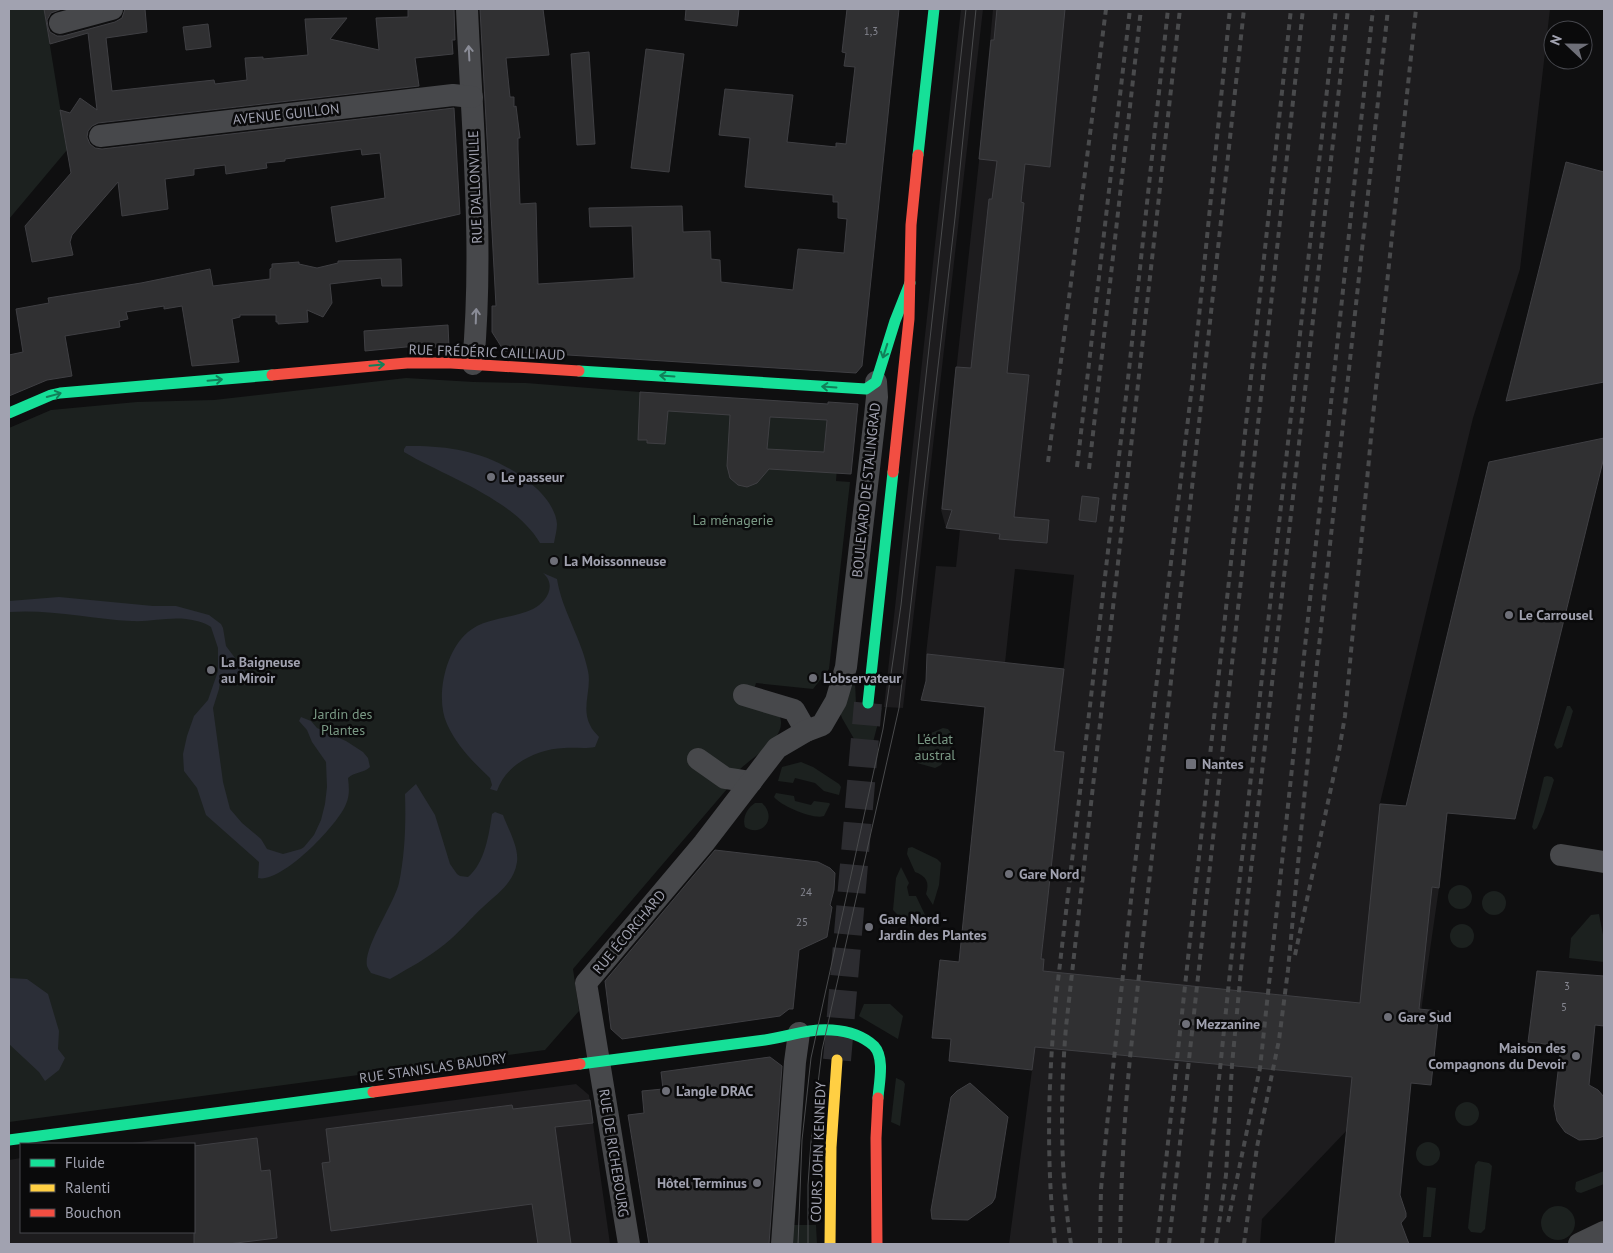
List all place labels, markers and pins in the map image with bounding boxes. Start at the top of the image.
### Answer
place label: Le passeur [501,468,564,486]
marker: Le passeur [485,471,497,483]
place label: La Moissonneuse [564,552,666,570]
marker: La Moissonneuse [548,555,560,567]
place label: Le Carrousel [1519,606,1594,624]
marker: Le Carrousel [1503,609,1515,621]
place label: La Baigneuse au Miroir [221,653,300,687]
marker: La Baigneuse au Miroir [205,664,217,676]
place label: L'observateur [823,669,901,687]
marker: L'observateur [807,672,819,684]
place label: Nantes [1202,755,1244,773]
marker: Nantes [1184,757,1198,771]
place label: Gare Nord [1019,865,1079,883]
marker: Gare Nord [1003,868,1015,880]
place label: Gare Nord - Jardin des Plantes [878,910,987,944]
marker: Gare Nord - Jardin des Plantes [863,921,875,933]
place label: Gare Sud [1398,1008,1452,1026]
marker: Gare Sud [1382,1011,1394,1023]
place label: Mezzanine [1196,1015,1260,1033]
marker: Mezzanine [1180,1018,1192,1030]
place label: Maison des Compagnons du Devoir [1428,1039,1566,1073]
marker: Maison des Compagnons du Devoir [1570,1050,1582,1062]
place label: L'angle DRAC [676,1082,754,1100]
marker: L'angle DRAC [660,1085,672,1097]
place label: Hôtel Terminus [657,1174,747,1192]
marker: Hôtel Terminus [751,1177,763,1189]

